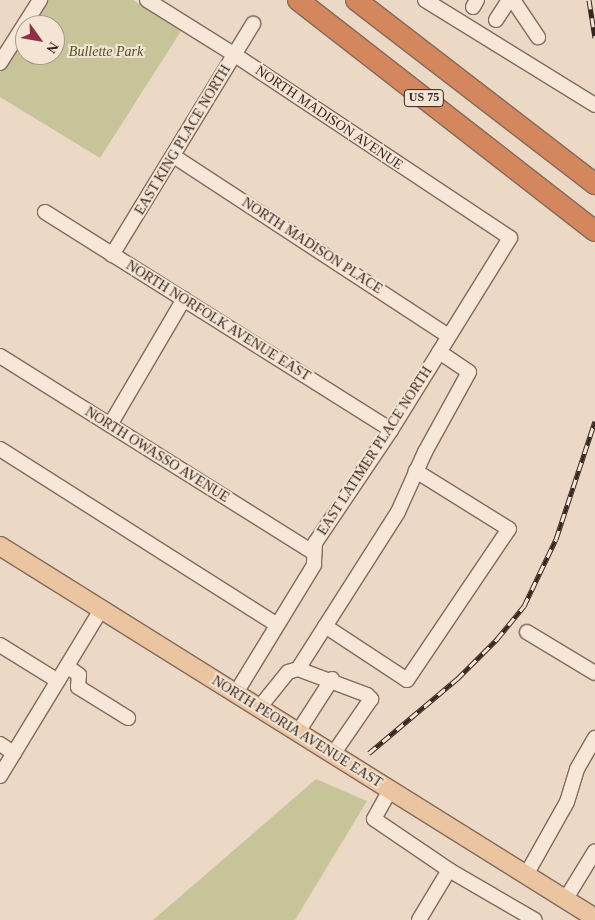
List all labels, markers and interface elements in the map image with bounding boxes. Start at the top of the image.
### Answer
north arrow [15,15,65,65]
text: N [43,39,61,56]
park label: Bullette Park [69,44,143,60]
street label: EAST KING PLACE NORTH [131,62,235,218]
street label: NORTH MADISON AVENUE [252,62,406,174]
road number: US 75 [403,89,445,108]
street label: NORTH MADISON PLACE [239,194,385,298]
street label: NORTH NORFOLK AVENUE EAST [122,257,314,385]
street label: EAST LATIMER PLACE NORTH [314,363,436,539]
street label: NORTH OWASSO AVENUE [81,403,233,507]
street label: NORTH PEORIA AVENUE EAST [208,672,386,792]

